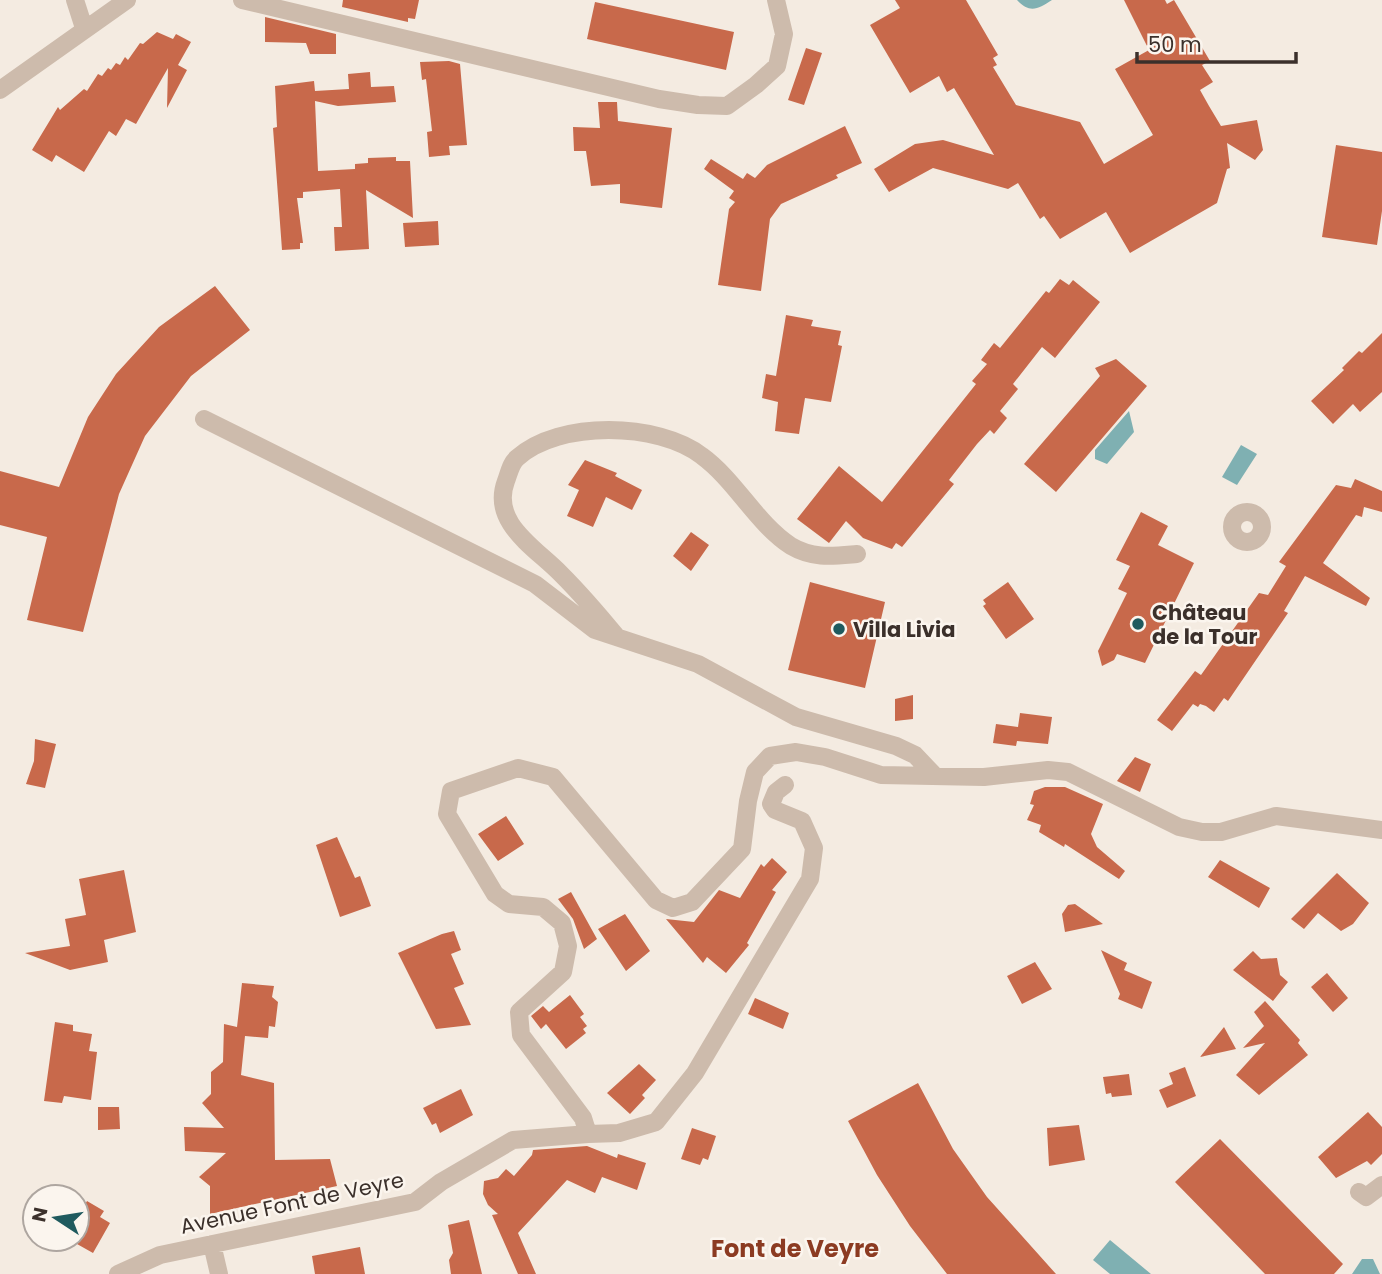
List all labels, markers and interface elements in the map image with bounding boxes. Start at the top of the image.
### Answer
scale bar [1137,21,1296,65]
text: 50 m [1148,30,1202,59]
place label: Château de la Tour [1152,598,1257,651]
place label: Villa Livia [853,615,955,644]
marker: Château de la Tour [1130,616,1146,632]
marker: Villa Livia [831,621,847,637]
street label: Avenue Font de Veyre [178,1165,406,1241]
north arrow [21,1183,91,1253]
text: N [25,1205,55,1224]
district label: Font de Veyre [711,1232,879,1265]

